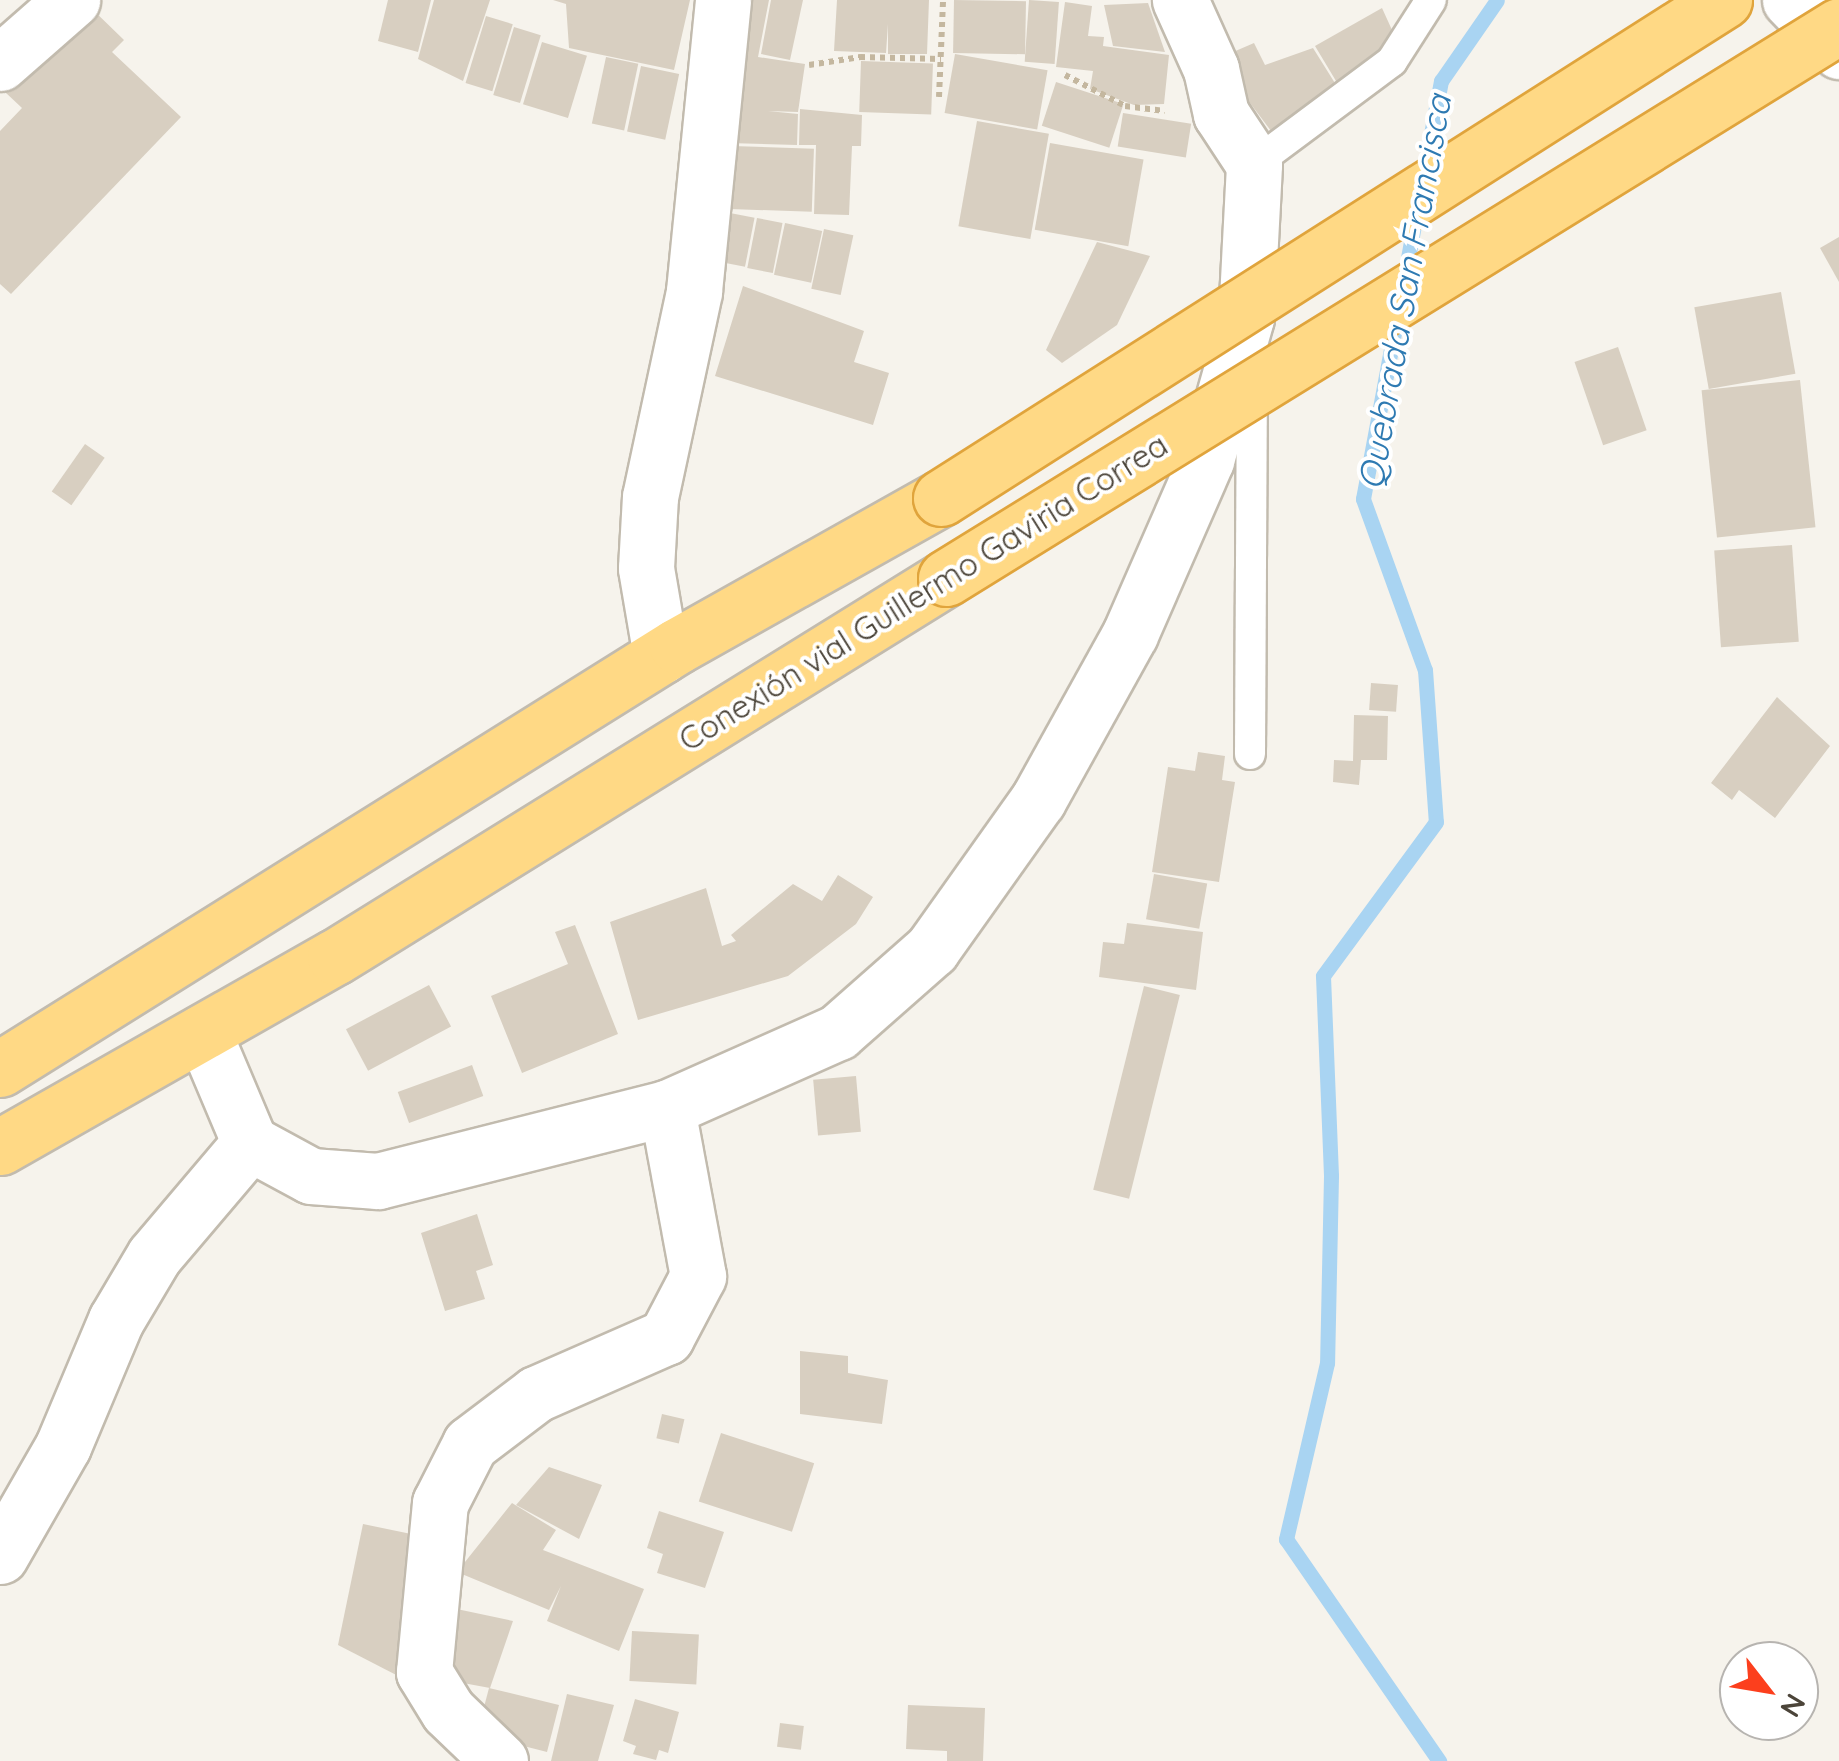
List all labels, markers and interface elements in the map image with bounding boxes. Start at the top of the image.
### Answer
water label: Quebrada San Francisca [1349,91,1459,493]
street label: Conexión vial Guillermo Gaviria Correa [672,425,1174,759]
north arrow [1719,1641,1819,1741]
text: N [1773,1688,1814,1724]

